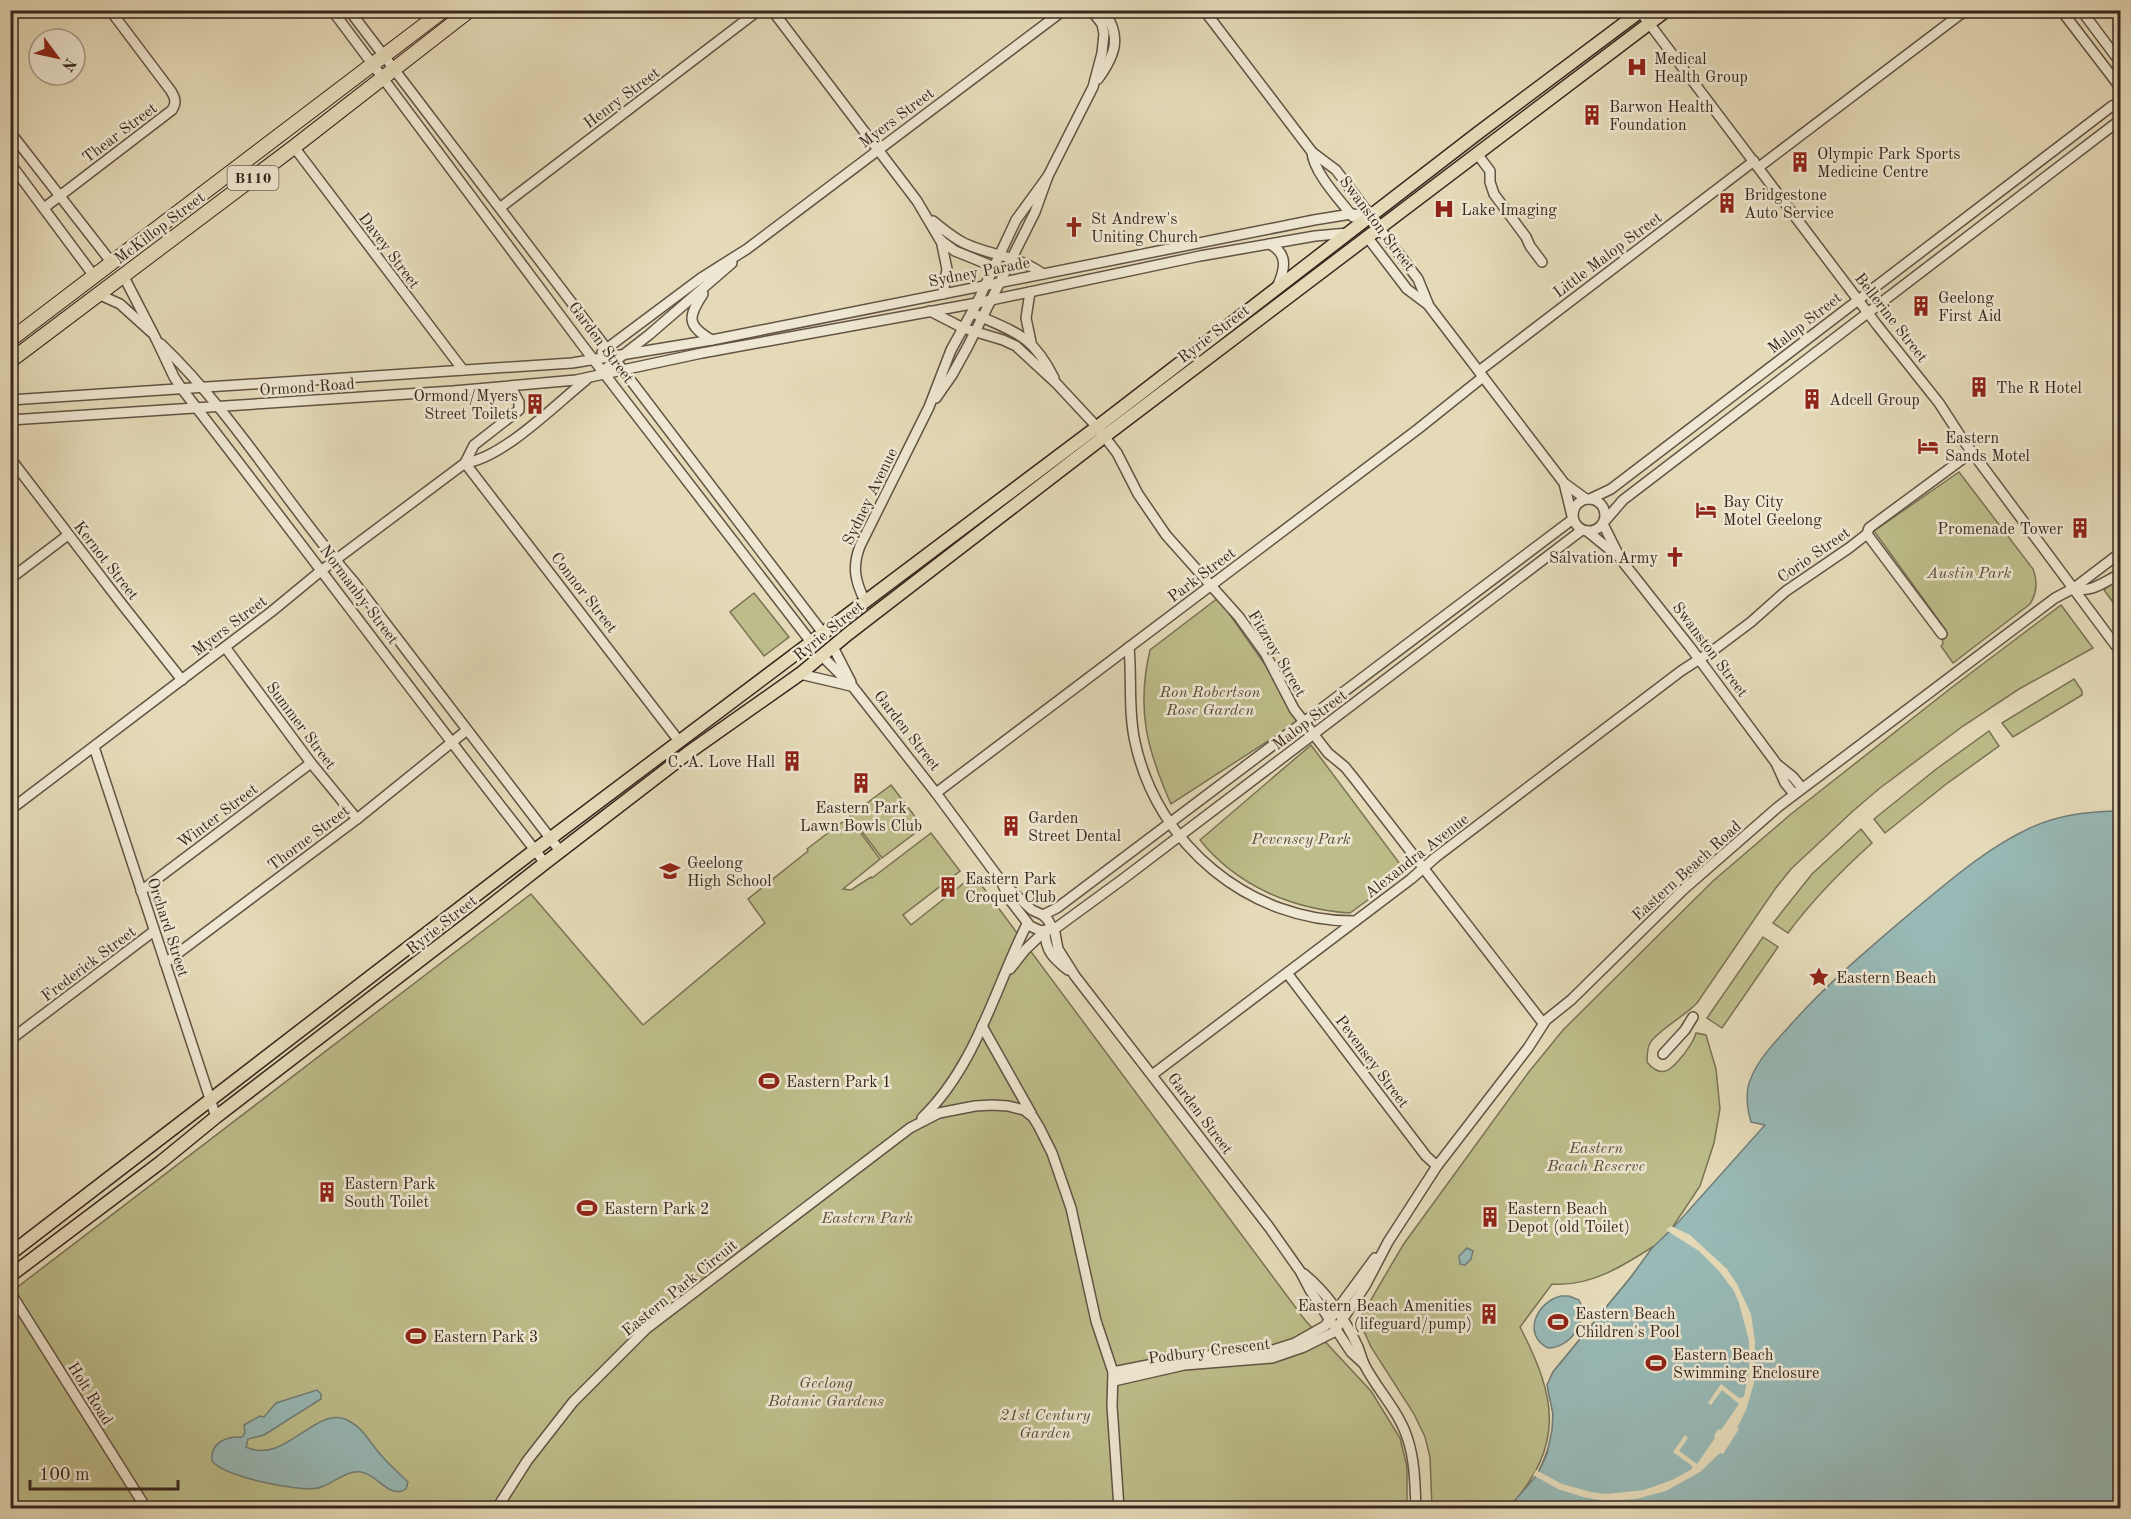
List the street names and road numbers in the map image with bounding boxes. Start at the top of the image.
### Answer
street label: Henry Street [581,65,663,132]
street label: Myers Street [857,85,938,152]
street label: Thear Street [80,100,161,167]
road number: B110 [228,166,278,190]
street label: Swanston Street [1336,174,1417,275]
street label: McKillop Street [112,189,209,268]
street label: Davey Street [355,210,422,292]
street label: Little Malop Street [1551,210,1666,301]
street label: Sydney Parade [927,255,1032,291]
street label: Bellerine Street [1851,271,1930,366]
street label: Malop Street [1765,290,1845,357]
street label: Garden Street [565,300,636,387]
street label: Ryrie Street [1175,302,1253,367]
street label: Ormond Road [259,377,355,399]
street label: Sydney Avenue [840,446,901,548]
street label: Kernot Street [70,519,141,604]
street label: Corio Street [1775,525,1854,586]
street label: Normanby Street [316,543,401,648]
street label: Park Street [1166,545,1239,606]
street label: Connor Street [547,550,620,637]
street label: Myers Street [190,593,271,660]
street label: Ryrie Street [791,598,868,665]
street label: Swanston Street [1669,600,1750,701]
street label: Fitzroy Street [1244,608,1308,700]
street label: Summer Street [263,680,339,773]
street label: Malop Street [1270,687,1351,754]
street label: Garden Street [870,688,943,775]
street label: Winter Street [175,781,262,852]
street label: Thorne Street [265,803,353,874]
street label: Alexandra Avenue [1362,811,1472,902]
street label: Eastern Beach Road [1630,818,1745,924]
street label: Orchard Street [144,876,191,980]
street label: Ryrie Street [404,893,481,958]
street label: Frederick Street [39,924,140,1005]
street label: Pevensey Street [1332,1013,1411,1112]
street label: Garden Street [1164,1071,1235,1158]
street label: Eastern Park Circuit [620,1237,741,1340]
street label: Podbury Crescent [1147,1337,1272,1367]
street label: Holt Road [64,1360,115,1428]

